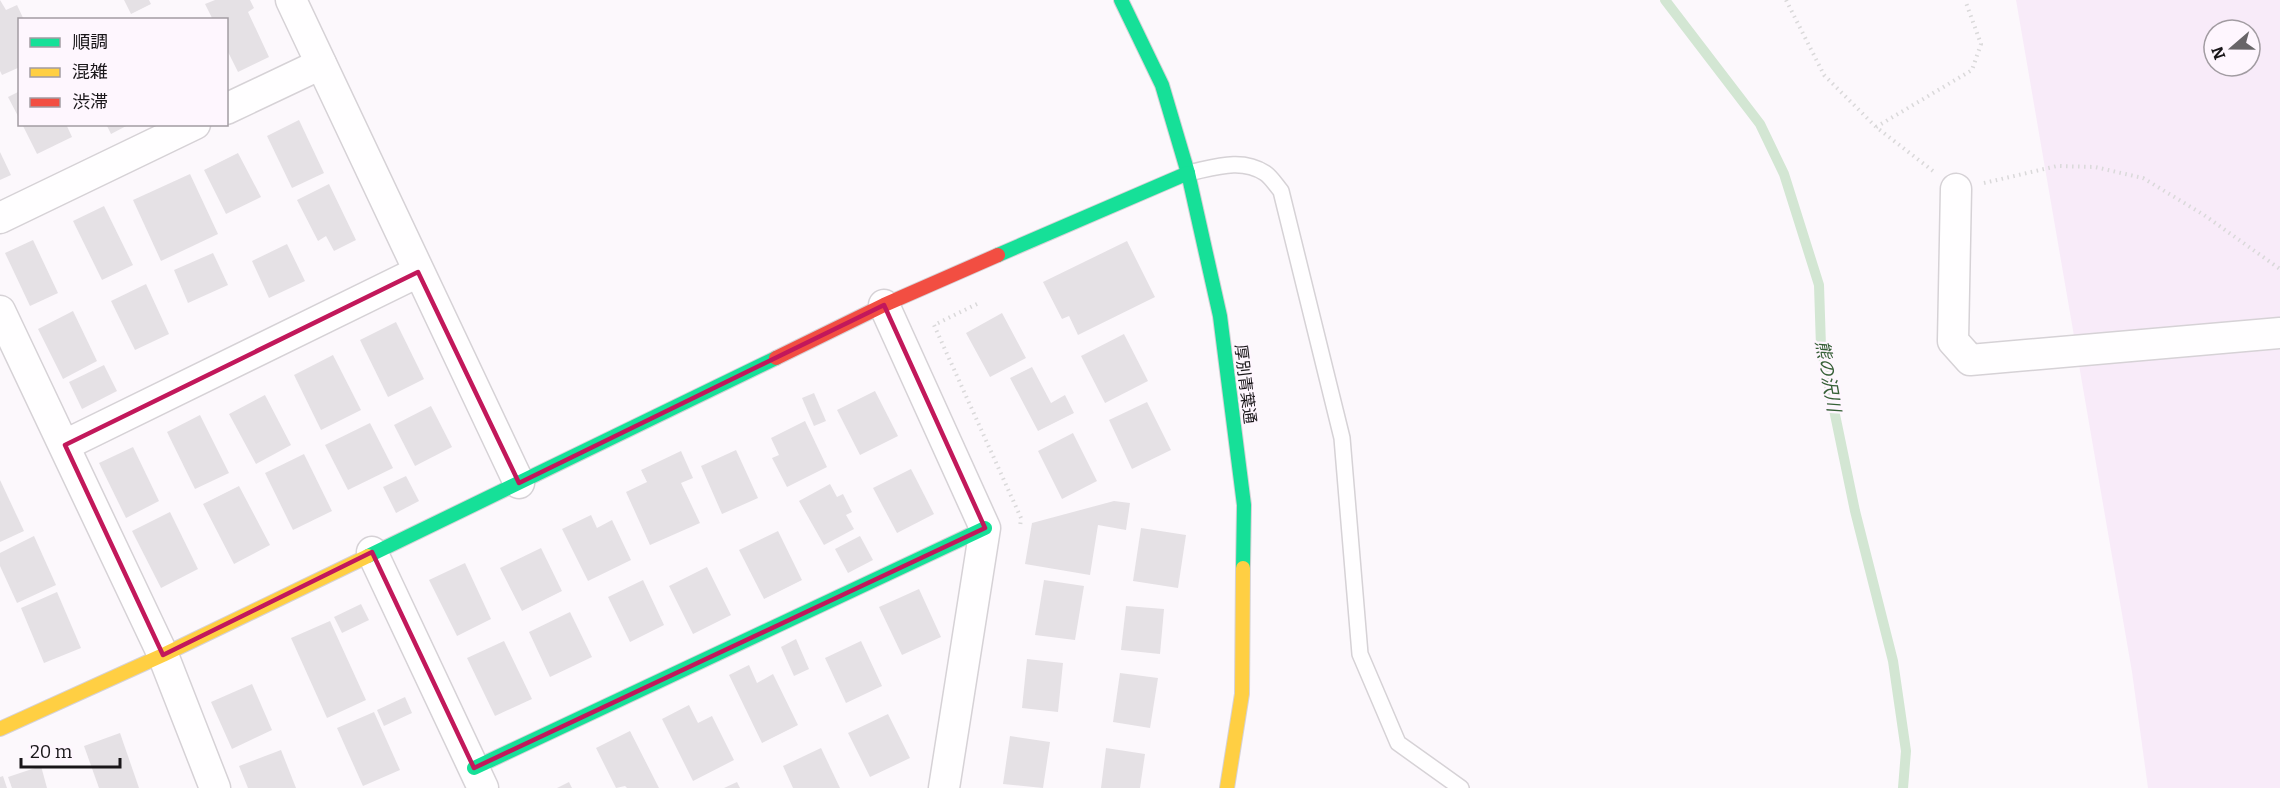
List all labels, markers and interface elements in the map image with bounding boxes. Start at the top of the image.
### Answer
legend [18,18,228,126]
north arrow [2202,18,2262,78]
text: 順調 [72,31,108,53]
text: N [2207,44,2229,62]
text: 混雑 [72,61,108,83]
text: 渋滞 [72,91,108,113]
water label: 熊の沢川 [1811,339,1845,415]
street label: 厚別青葉通 [1231,343,1260,425]
scale bar [21,731,120,769]
text: 20 m [30,741,72,763]

